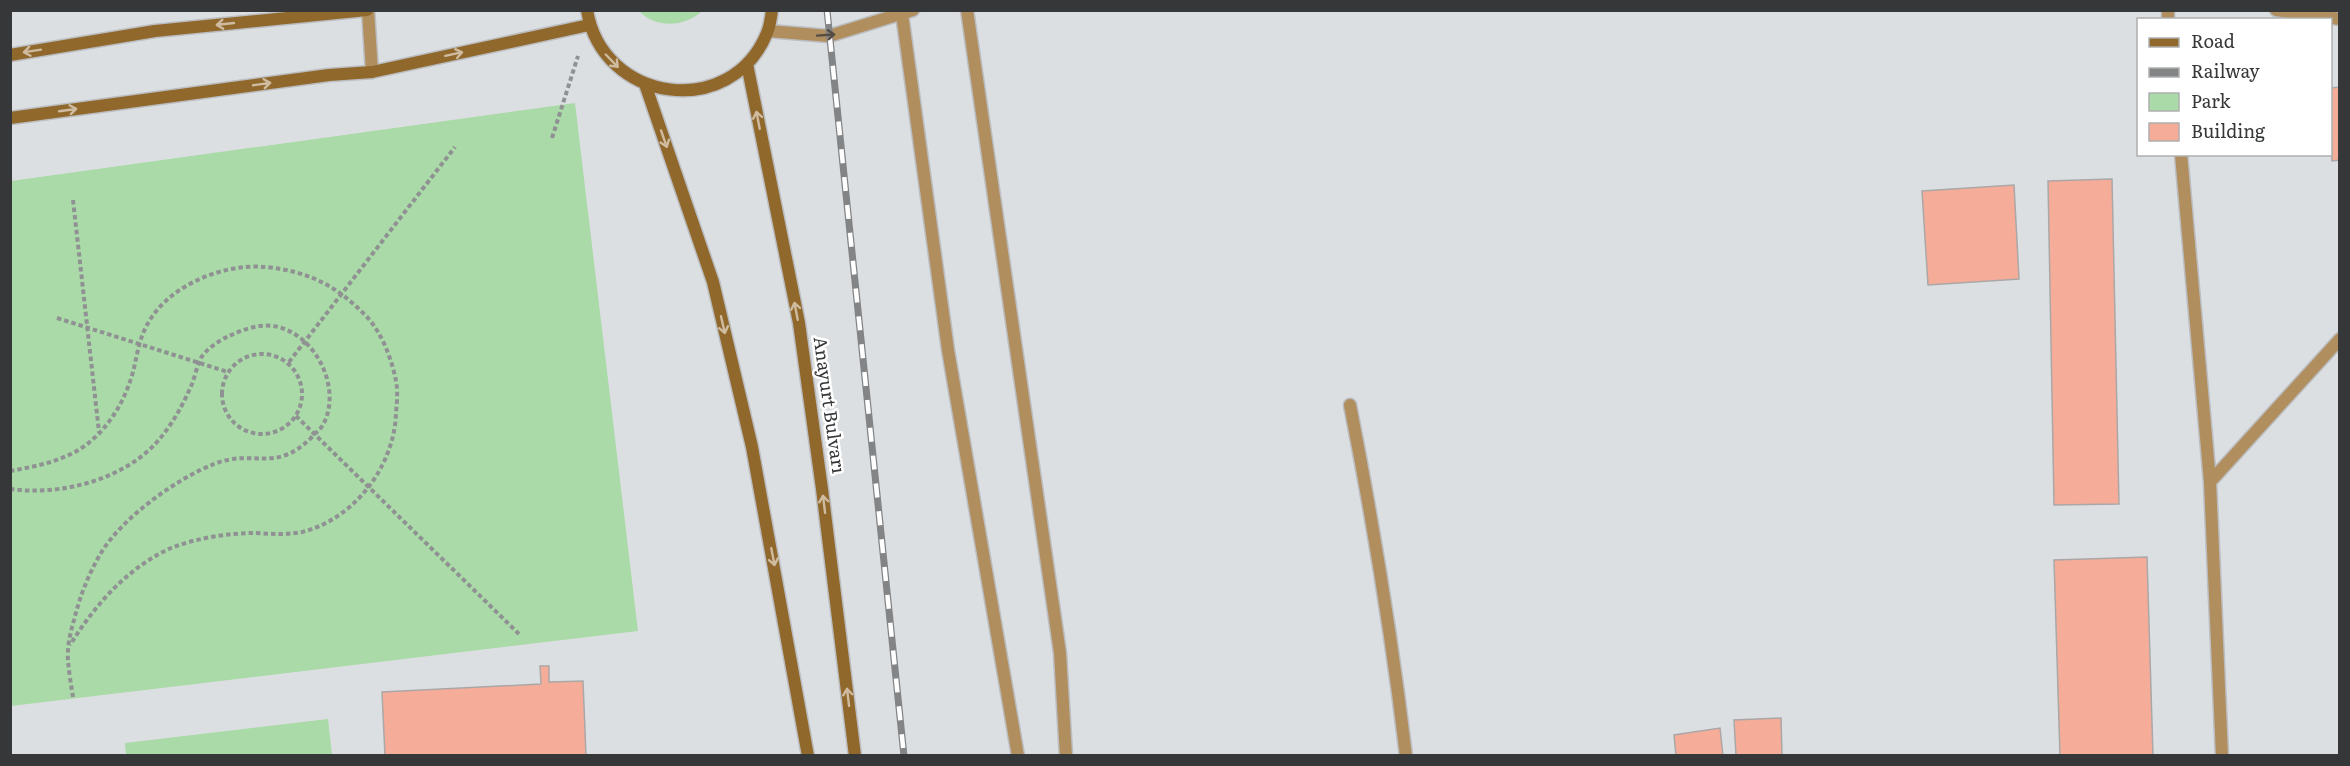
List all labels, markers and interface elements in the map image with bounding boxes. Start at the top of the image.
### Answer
legend [2137,18,2332,156]
one-way arrow [215,19,235,30]
text: Road [2191,27,2235,54]
one-way arrow [816,29,836,40]
one-way arrow [23,46,42,57]
one-way arrow [444,48,463,60]
one-way arrow [605,54,620,69]
text: Railway [2191,57,2260,84]
one-way arrow [251,78,271,89]
text: Park [2191,87,2232,114]
one-way arrow [58,105,78,116]
one-way arrow [752,110,763,130]
text: Building [2191,117,2266,144]
one-way arrow [660,129,671,148]
one-way arrow [790,302,801,321]
one-way arrow [718,315,730,334]
street label: Anayurt Bulvarı [808,335,853,475]
one-way arrow [818,494,829,514]
one-way arrow [768,547,779,566]
one-way arrow [842,688,853,708]

